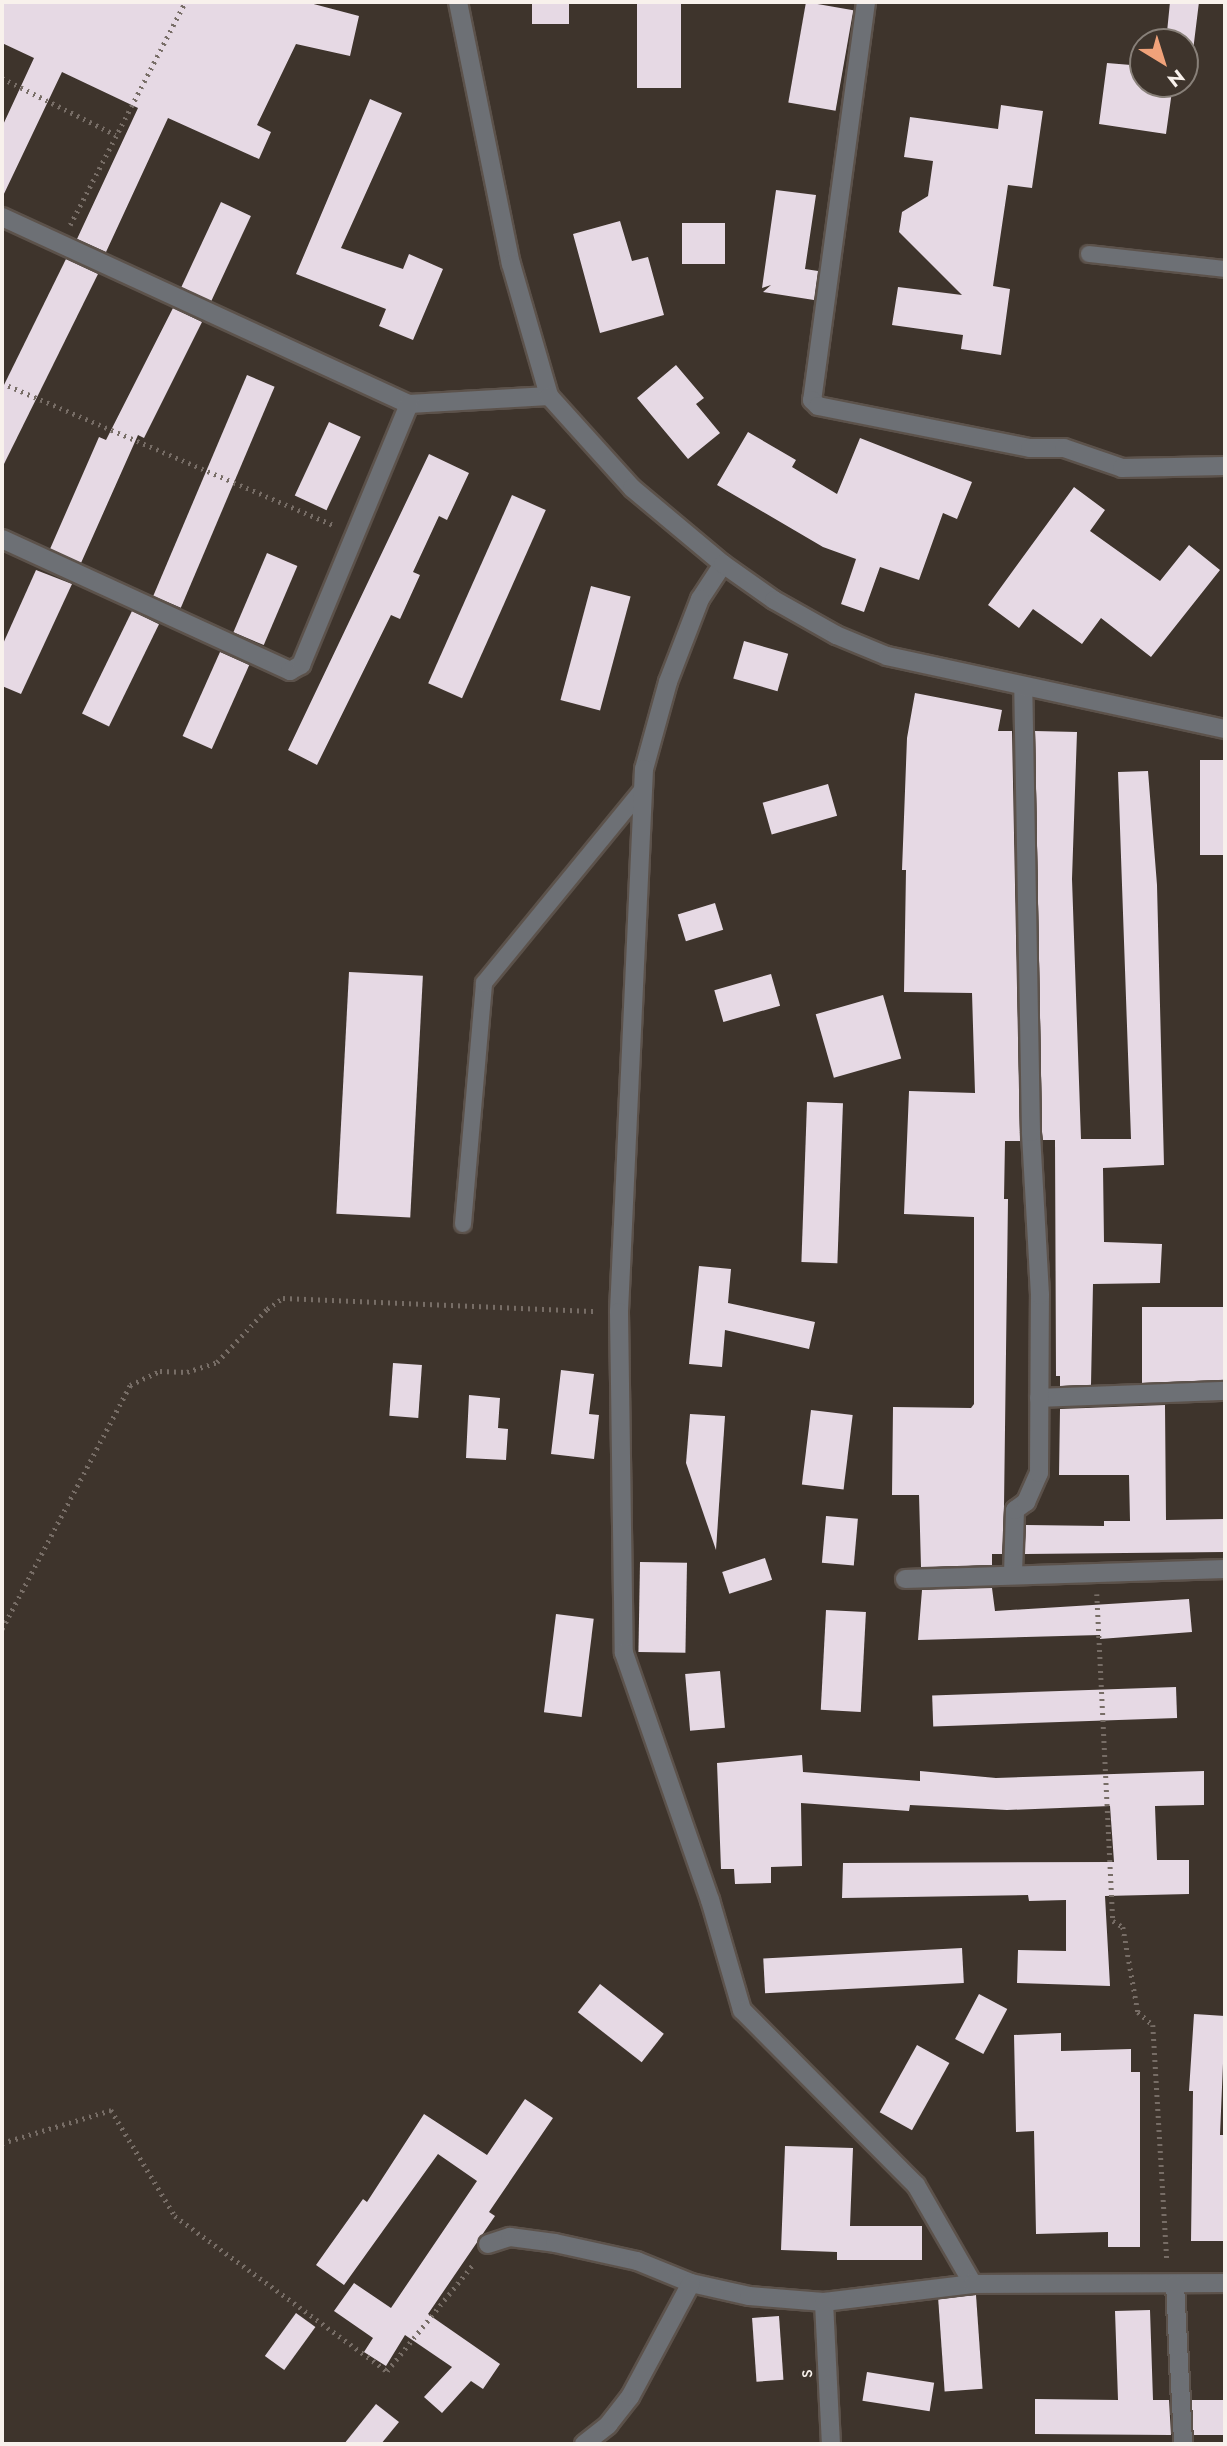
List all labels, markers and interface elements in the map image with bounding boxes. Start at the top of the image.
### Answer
north arrow [1129,28,1199,98]
text: N [1162,63,1190,94]
street label: s [792,2369,818,2379]

